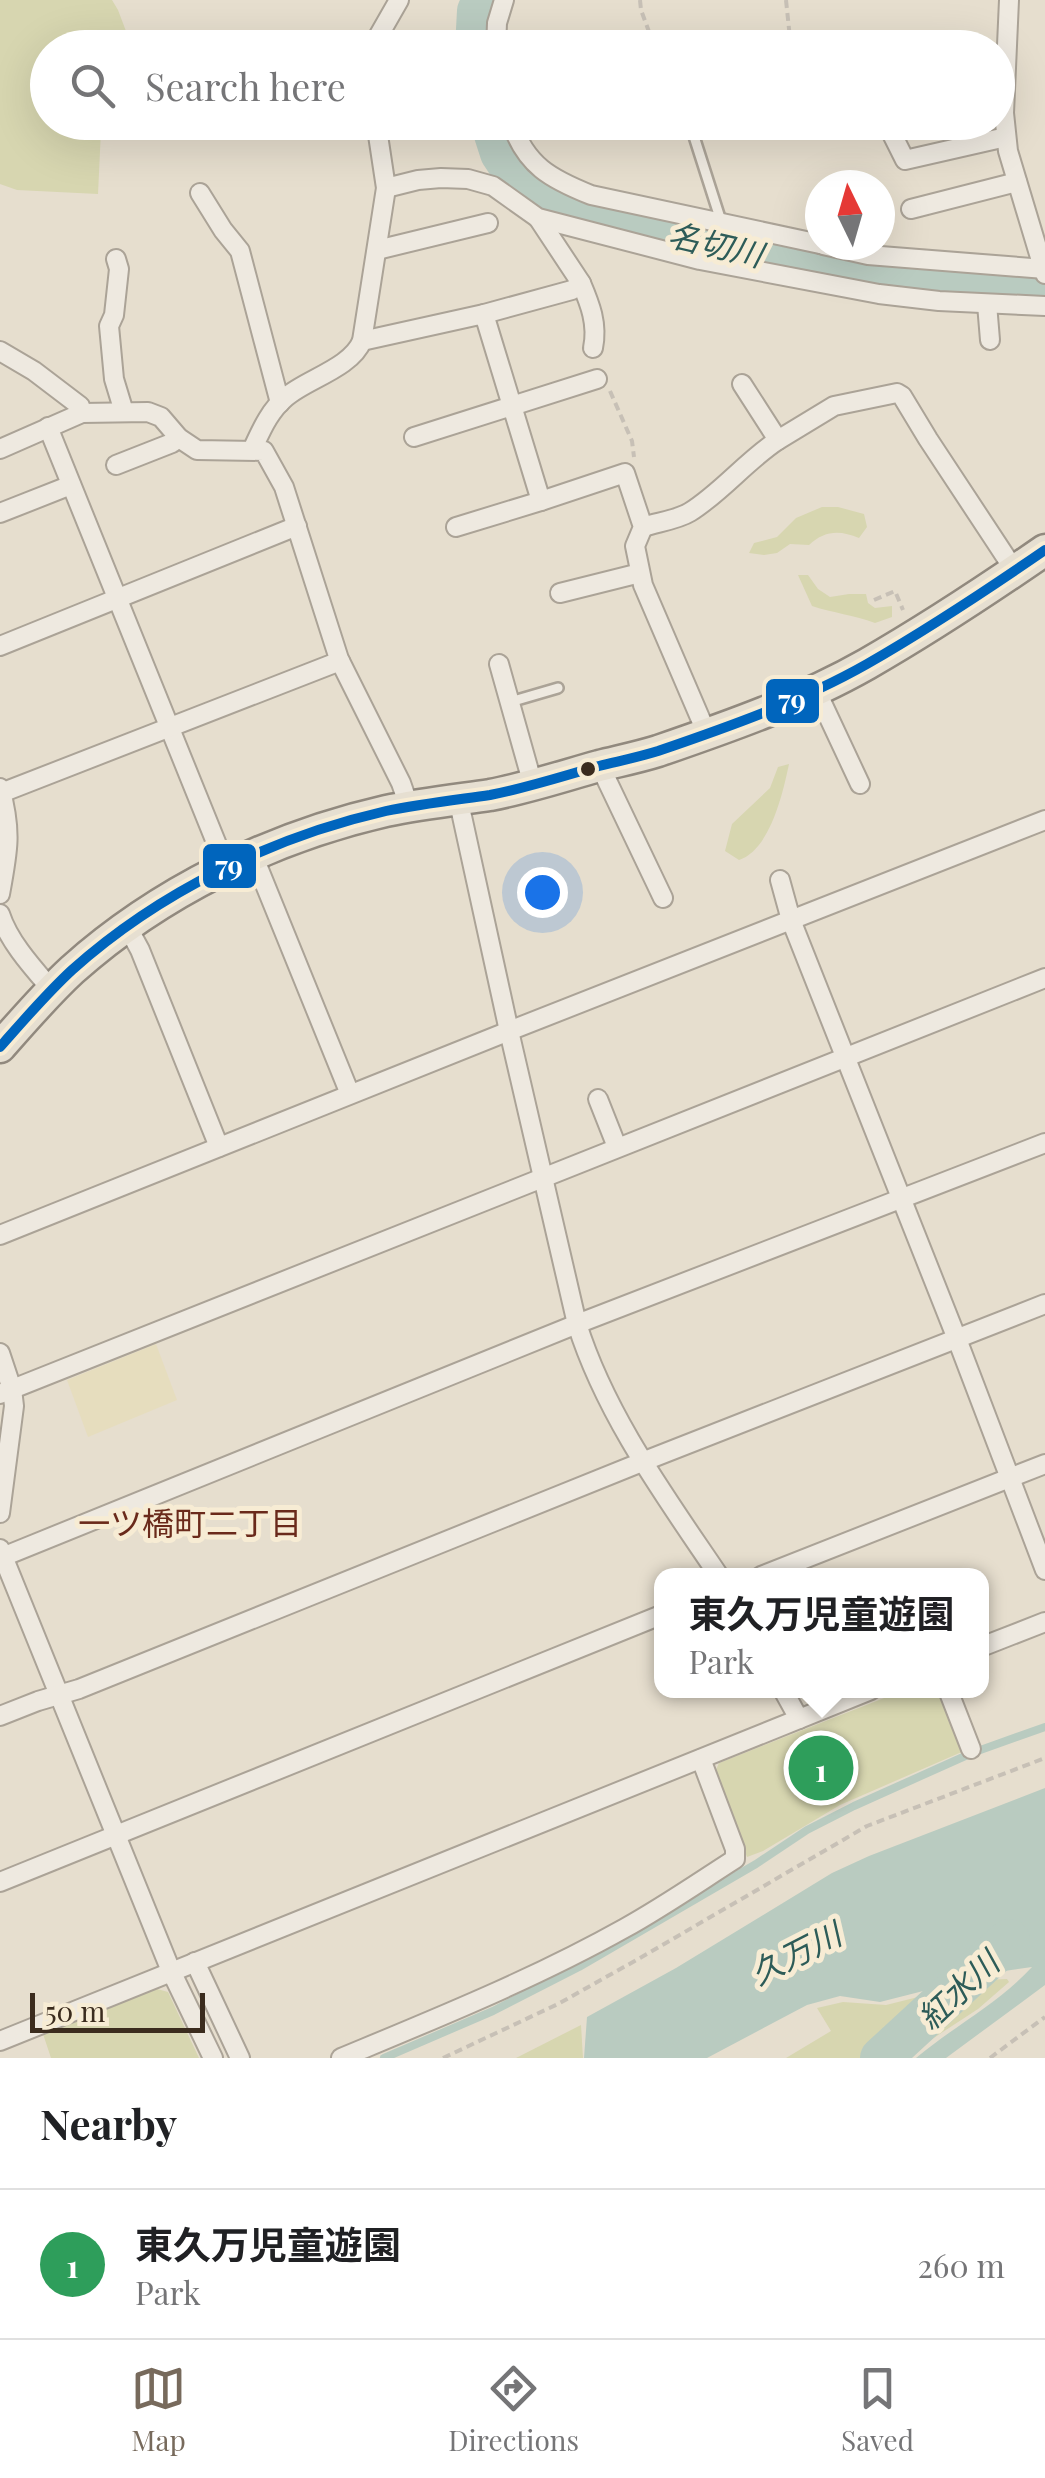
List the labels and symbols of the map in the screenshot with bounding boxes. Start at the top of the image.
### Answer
north arrow [805,170,895,260]
water label: 名切川 [664,211,771,275]
line badge: 79 [764,677,821,725]
text: 79 [778,680,806,717]
unlabelled marker [578,759,598,779]
line badge: 79 [201,842,258,890]
text: 79 [215,846,243,883]
your location [517,867,568,918]
district label: 一ツ橋町二丁目 [78,1500,302,1543]
pin: 1 [788,1730,854,1806]
water label: 久万川 [742,1910,850,1993]
water label: 紅水川 [907,1938,1009,2037]
scale bar [30,1988,205,2032]

